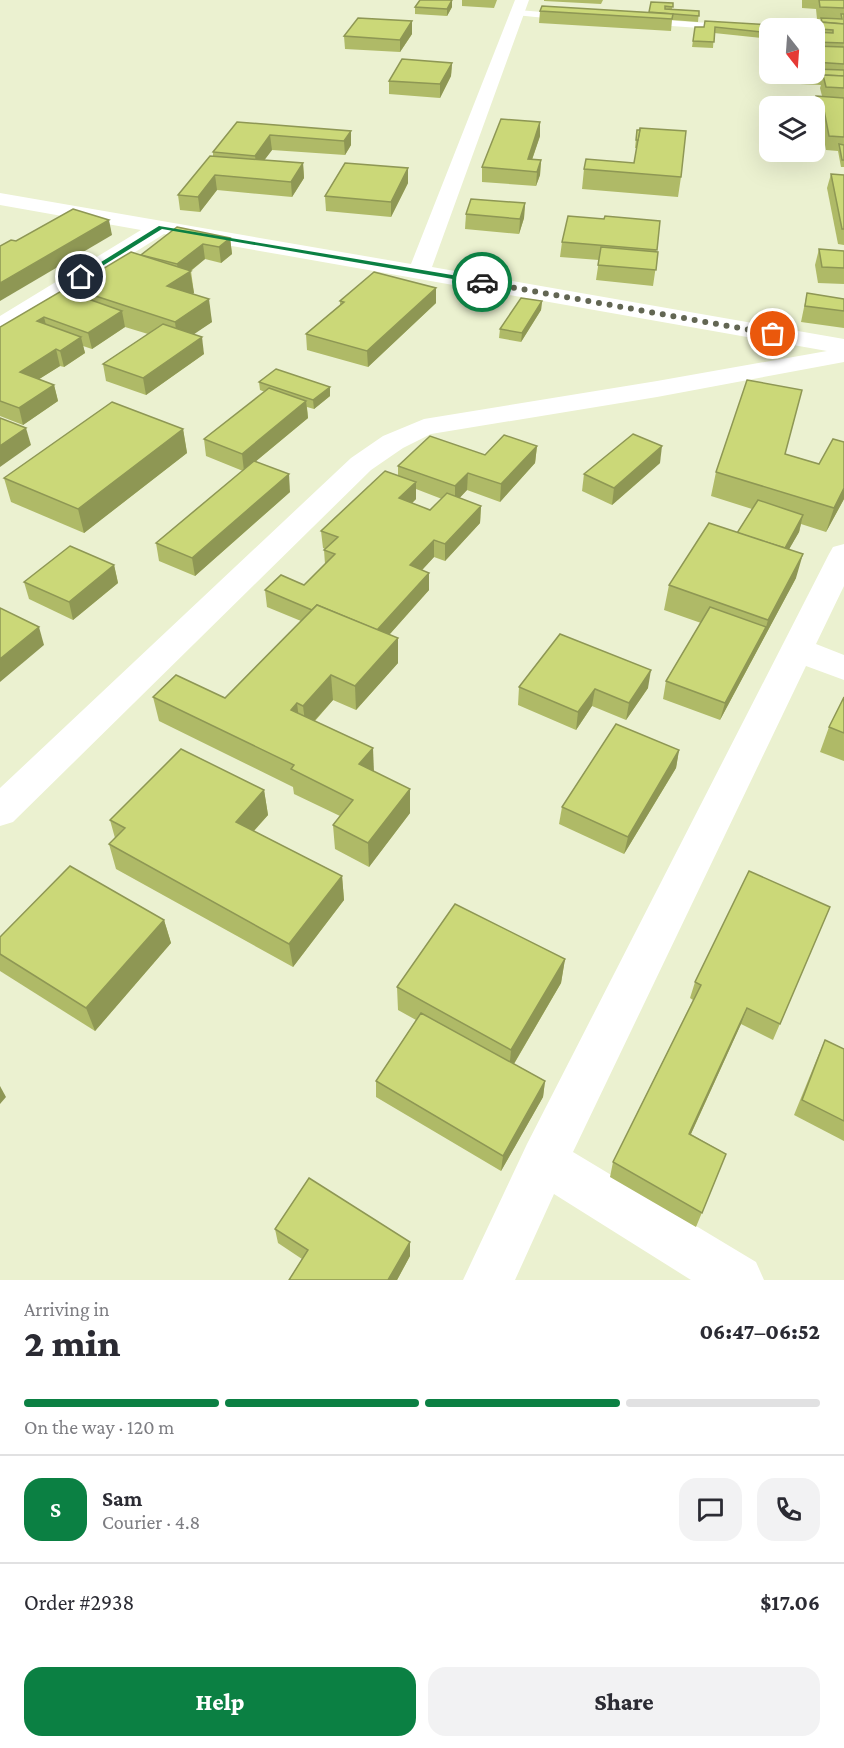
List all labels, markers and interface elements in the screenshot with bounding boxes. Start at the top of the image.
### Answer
north arrow [759,18,825,84]
map controls [759,18,825,162]
button: layers [759,96,825,162]
pin [55,251,106,302]
courier [452,252,512,312]
icon: home [64,260,97,293]
icon: car [466,266,499,299]
pin [747,308,798,359]
icon: bag [756,317,789,350]
text: Arriving in [24,1298,109,1320]
text: 06:47–06:52 [699,1319,820,1344]
text: 2 min [24,1321,120,1364]
text: On the way · 120 m [24,1416,174,1438]
button: chat [679,1478,742,1541]
button: phone [757,1478,820,1541]
text: Sam [102,1486,142,1511]
text: S [50,1497,61,1522]
text: Courier · 4.8 [102,1511,200,1533]
text: Order #2938 [24,1590,134,1615]
text: $17.06 [760,1590,820,1615]
button: Help [24,1667,416,1736]
button: Share [428,1667,820,1736]

